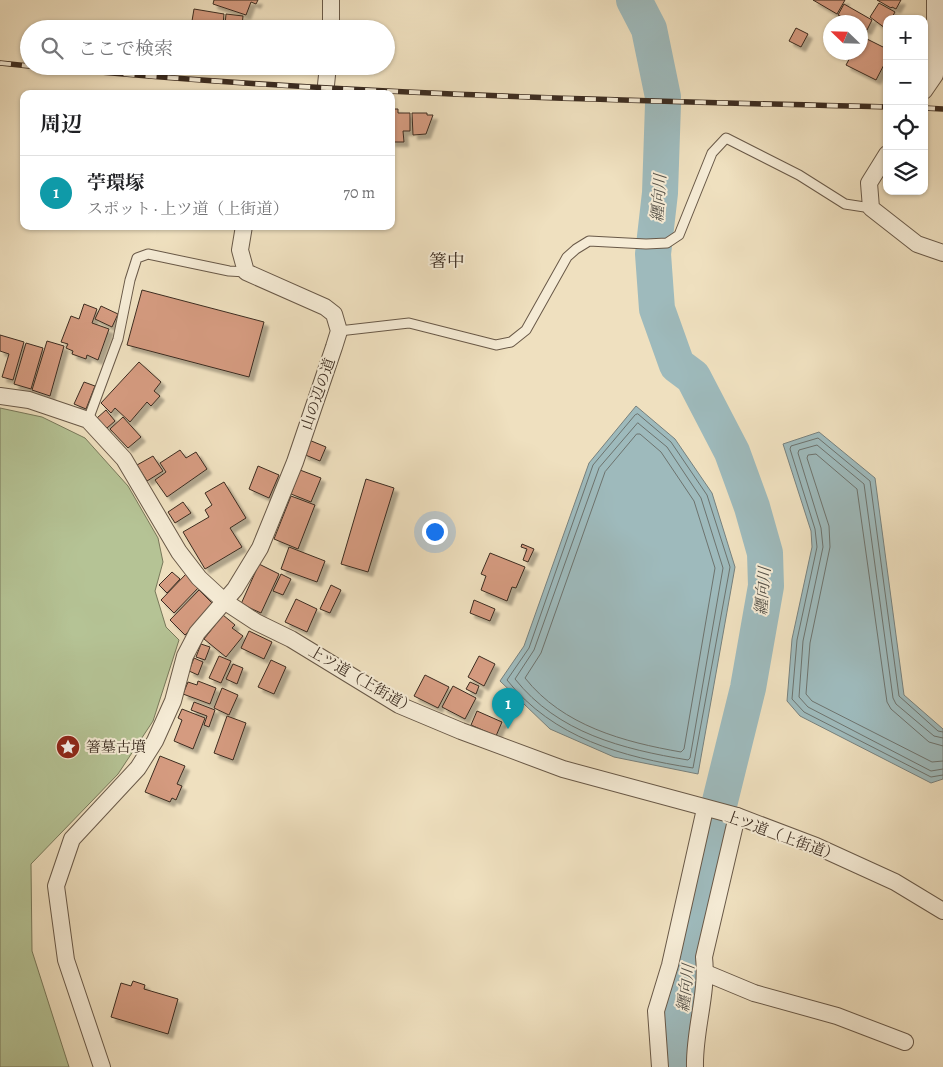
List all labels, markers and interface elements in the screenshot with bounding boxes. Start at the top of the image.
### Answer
north arrow [823,15,868,60]
map controls [883,15,928,195]
button: + [883,15,928,60]
search box [20,20,395,75]
icon: search [38,34,66,62]
text: ここで検索 [78,36,173,62]
button: − [883,60,928,105]
button: locate [883,105,928,150]
text: 周辺 [40,110,82,138]
button: layers [883,150,928,195]
text: 苧環塚 [87,170,144,196]
water label: 纒向川 [646,171,672,223]
text: 1 [53,182,59,204]
text: 70 m [343,182,375,204]
text: スポット · 上ツ道（上街道） [87,198,289,220]
district label: 箸中 [429,249,465,273]
street label: 山の辺の道 [296,355,340,433]
your location [422,519,448,545]
water label: 纒向川 [750,564,776,616]
street label: 上ツ道（上街道） [305,641,419,719]
pin: 1 [492,688,524,729]
place icon: 箸墓古墳 [55,734,81,760]
place label: 箸墓古墳 [86,737,146,757]
street label: 上ツ道（上街道） [722,806,842,866]
water label: 纒向川 [672,961,700,1013]

